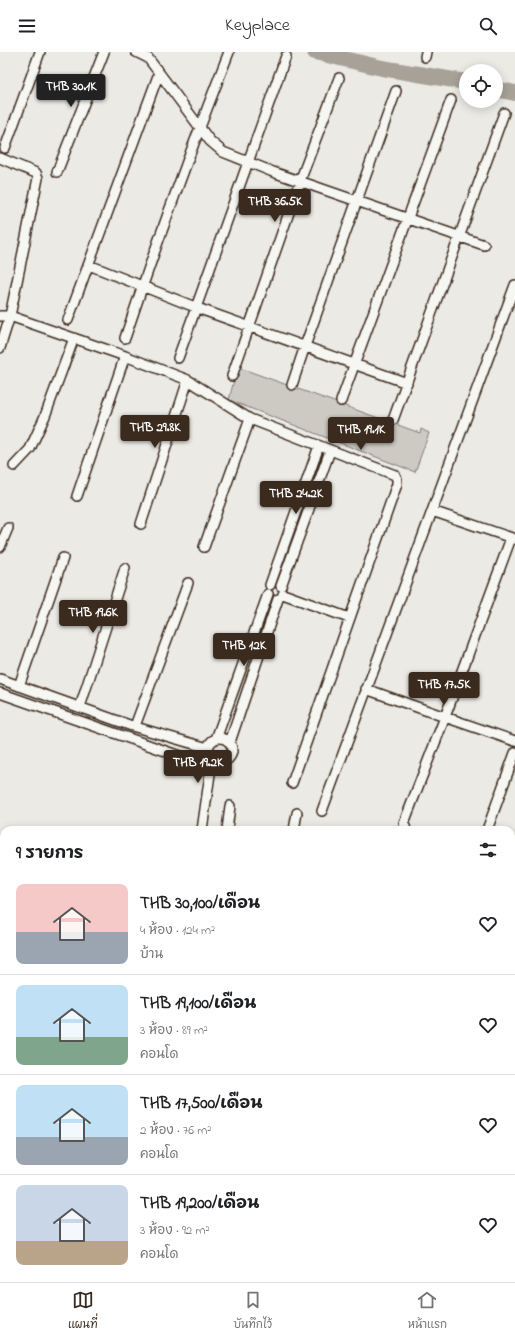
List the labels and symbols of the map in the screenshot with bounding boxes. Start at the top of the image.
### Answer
pin: THB 30.1K [25,74,117,108]
pin: THB 36.5K [229,189,321,223]
pin: THB 29.8K [109,415,201,449]
pin: THB 19.1K [315,417,407,451]
pin: THB 24.2K [250,481,342,515]
pin: THB 19.6K [47,600,139,634]
pin: THB 12K [207,633,281,667]
pin: THB 17.5K [398,672,490,706]
pin: THB 19.2K [152,750,244,784]

